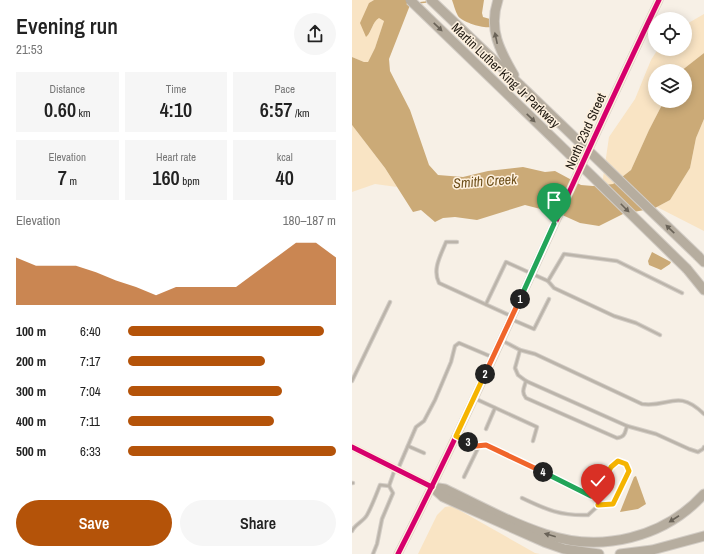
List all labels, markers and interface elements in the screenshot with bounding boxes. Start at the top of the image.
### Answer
text: Evening run [16,11,118,41]
map controls [648,12,692,108]
button: locate [648,12,692,56]
button: share [294,13,336,55]
street label: Martin Luther King Jr Parkway [448,19,564,132]
one-way arrow [433,22,443,32]
one-way arrow [493,32,499,44]
text: 21:53 [16,41,43,58]
button: layers [648,64,692,108]
text: Distance [50,82,85,96]
text: Time [166,82,186,96]
text: Pace [274,82,295,96]
street label: North 23rd Street [561,90,610,172]
text: 0.60 [44,96,76,123]
text: 4:10 [160,96,192,123]
text: 6:57 [260,96,292,123]
text: km [76,106,91,120]
text: /km [292,106,309,120]
one-way arrow [526,113,536,122]
text: Elevation [49,150,86,164]
text: Heart rate [156,150,196,164]
text: kcal [277,150,293,164]
text: 7 [58,164,67,191]
text: 160 [152,164,180,191]
text: 40 [276,164,294,191]
water label: Smith Creek [453,170,519,192]
text: m [67,174,77,188]
text: bpm [180,174,200,188]
pin [537,183,571,224]
icon: arrive [543,189,565,211]
one-way arrow [620,203,630,213]
text: Elevation [16,212,60,229]
text: 180–187 m [283,212,336,229]
one-way arrow [665,224,675,234]
pin: 1 [510,289,530,309]
text: 1 [517,292,523,306]
text: 100 m [16,323,46,340]
text: 6:40 [80,323,101,340]
text: 200 m [16,353,46,370]
text: 7:17 [80,353,101,370]
pin: 2 [475,364,495,384]
text: 2 [482,367,488,381]
text: 300 m [16,383,46,400]
text: 7:04 [80,383,101,400]
text: 400 m [16,413,46,430]
text: 7:11 [80,413,100,430]
pin: 3 [458,432,478,452]
text: 3 [465,435,471,449]
text: 500 m [16,443,46,460]
text: 6:33 [80,443,101,460]
pin: 4 [533,462,553,482]
pin [581,464,615,505]
text: 4 [540,465,546,479]
icon: check [587,470,609,492]
button: Save [16,500,172,546]
button: Share [180,500,336,546]
one-way arrow [669,515,679,523]
one-way arrow [543,532,555,538]

